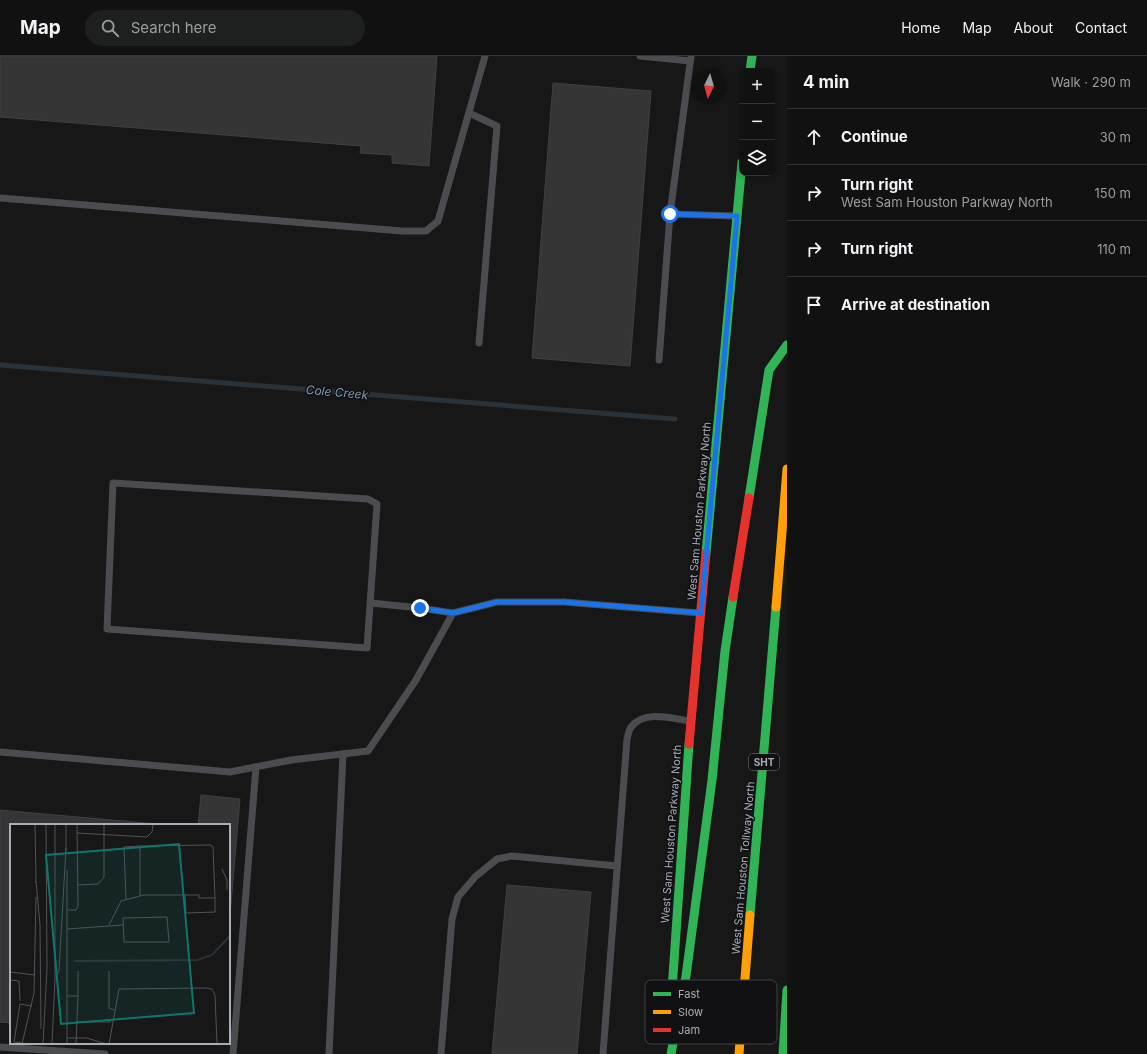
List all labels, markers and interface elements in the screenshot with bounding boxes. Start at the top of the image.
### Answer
search box [85,10,365,46]
text: Map [20,16,61,39]
icon: search [99,17,121,39]
text: Search here [131,18,216,37]
text: Home [901,19,940,36]
text: Map [962,19,992,36]
text: About [1014,19,1053,36]
text: Contact [1075,19,1127,36]
north arrow [691,68,727,104]
map controls [739,68,775,176]
button: + [739,68,775,104]
text: 4 min [803,72,849,92]
text: Walk · 290 m [1051,74,1131,90]
button: − [739,104,775,140]
icon: ahead [803,126,825,148]
text: Continue [841,127,908,146]
text: 30 m [1100,129,1131,145]
button: layers [739,140,775,176]
text: Turn right [841,175,913,194]
icon: right [803,182,825,204]
text: 150 m [1095,185,1131,201]
text: West Sam Houston Parkway North [841,194,1053,210]
route start [661,205,679,223]
icon: right [803,238,825,260]
text: Turn right [841,239,913,258]
text: 110 m [1097,241,1131,257]
icon: arrive [803,294,825,316]
text: Arrive at destination [841,295,990,314]
water label: Cole Creek [305,382,369,402]
street label: West Sam Houston Parkway North [684,421,714,601]
route end [411,599,429,617]
street label: West Sam Houston Parkway North [658,744,684,924]
road number: SHT [749,754,779,770]
street label: West Sam Houston Tollway North [728,781,758,955]
inset map [10,824,230,1044]
legend [645,980,777,1044]
text: Fast [678,987,700,1001]
text: Slow [678,1005,703,1019]
text: Jam [678,1023,700,1037]

